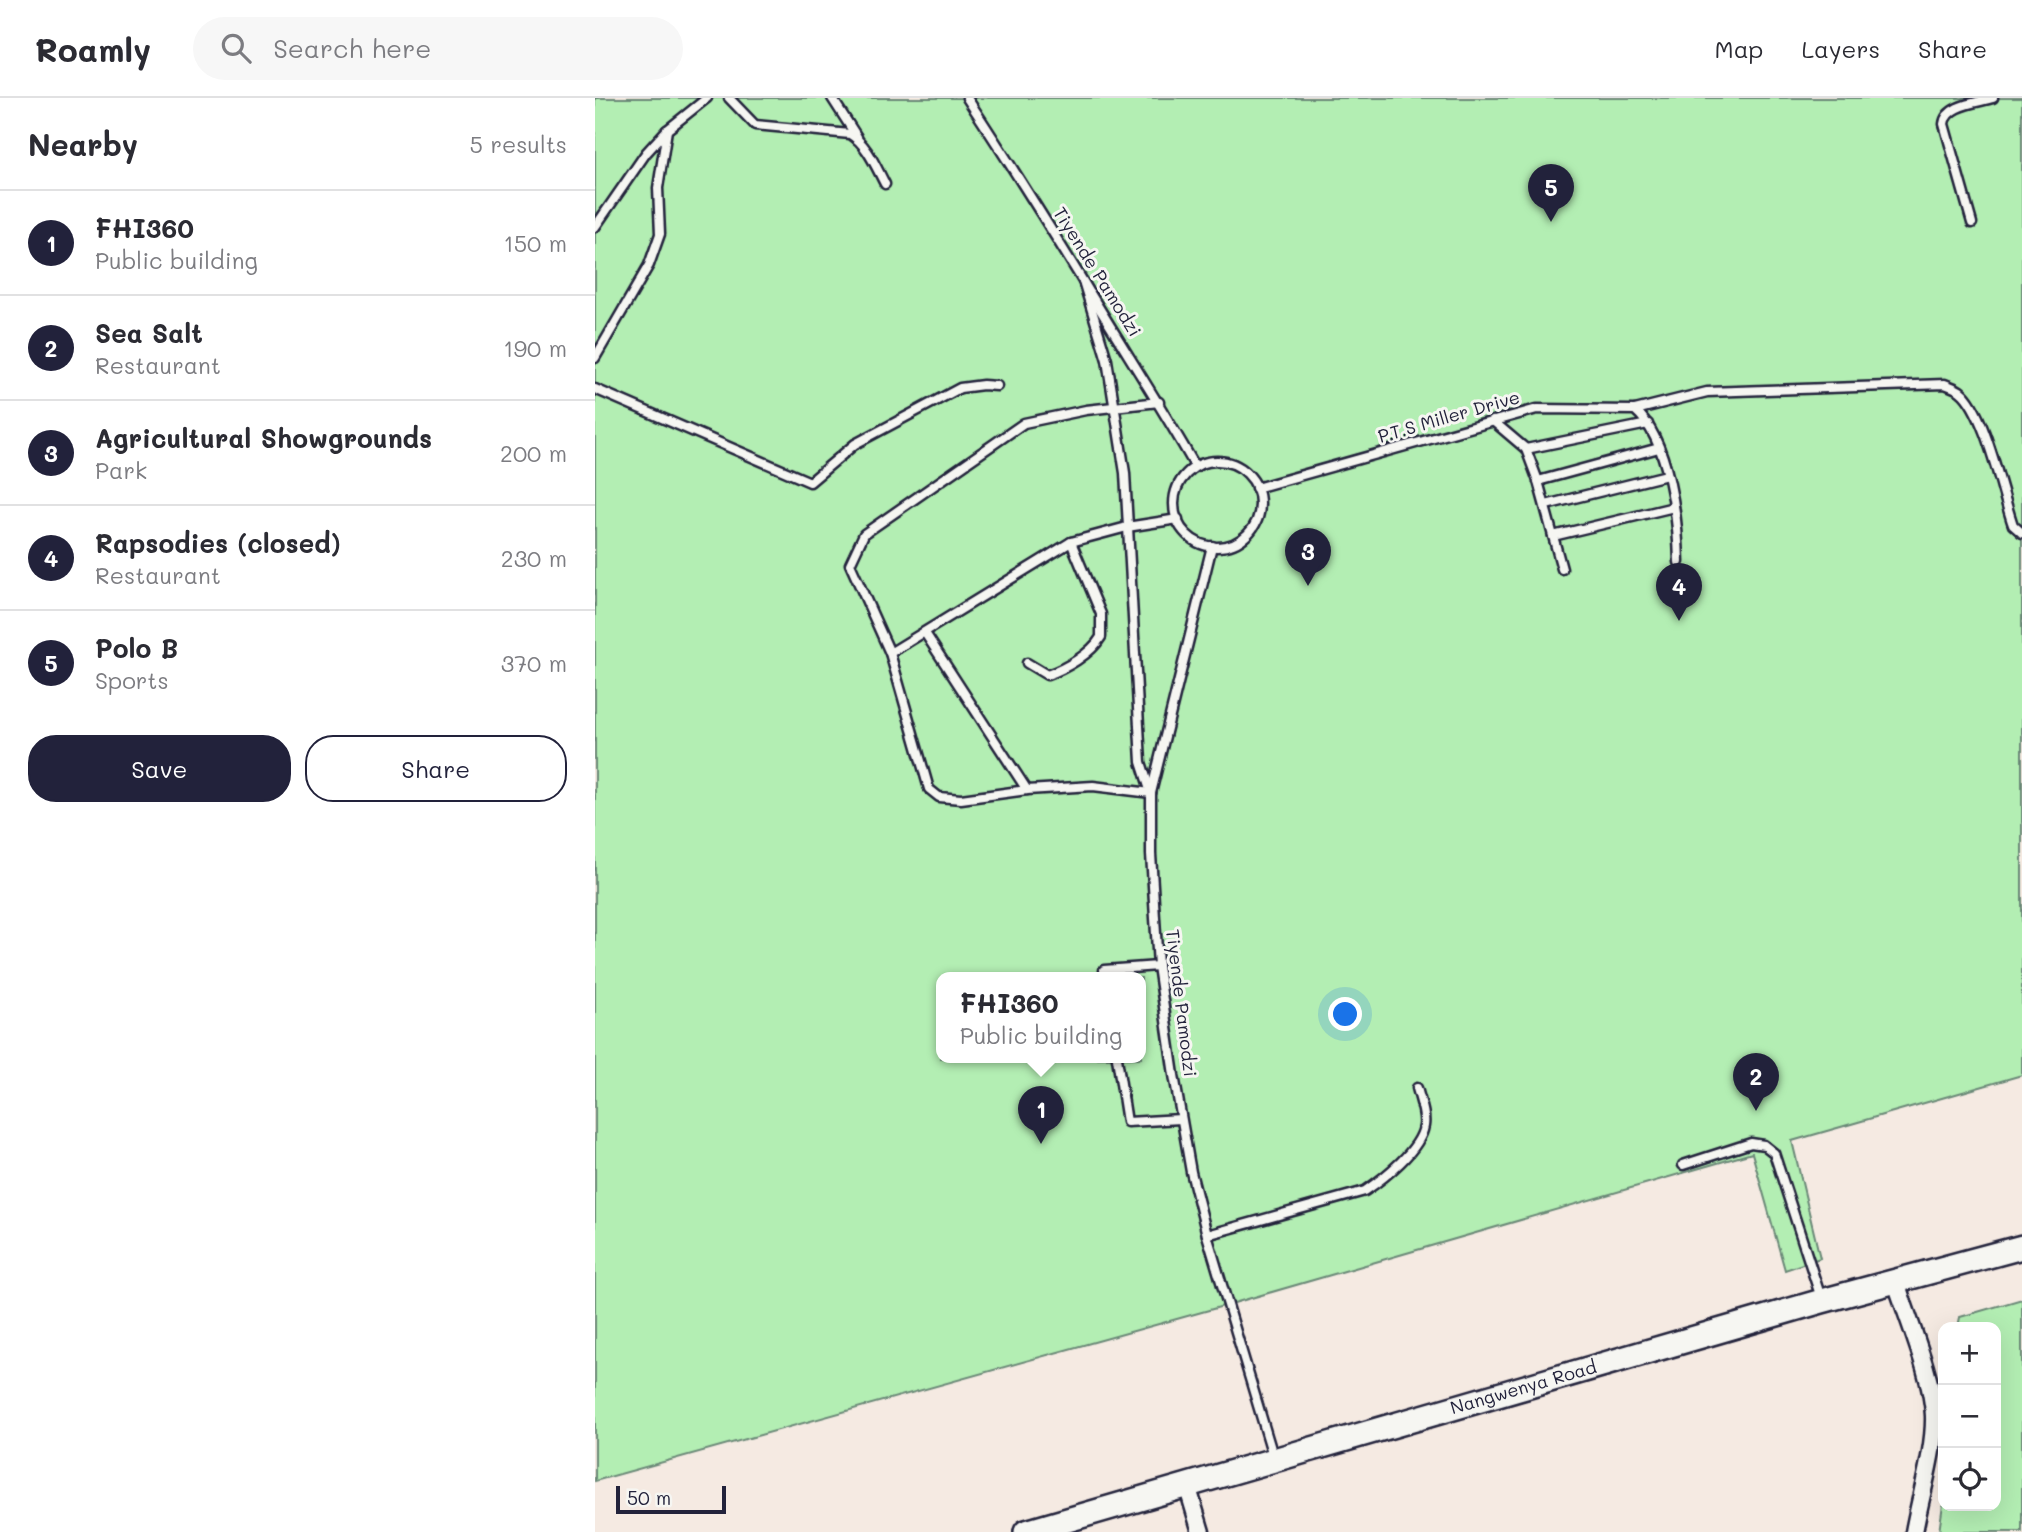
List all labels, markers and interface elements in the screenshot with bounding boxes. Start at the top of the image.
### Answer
search box [193,17,683,80]
text: Roamly [35,27,151,70]
icon: search [217,29,255,67]
text: Search here [273,31,431,65]
text: Map [1715,33,1763,64]
text: Layers [1801,33,1880,64]
text: Share [1918,33,1987,64]
text: Nearby [28,124,138,164]
text: 5 results [470,129,567,159]
pin: 5 [1528,164,1574,222]
street label: Tiyende Pamodzi [1048,202,1147,341]
text: FHI360 [95,211,194,245]
text: 1 [46,228,56,258]
text: 150 m [503,228,567,258]
text: Public building [95,245,258,275]
text: Sea Salt [95,316,203,350]
text: 2 [45,333,57,363]
text: 190 m [503,333,567,363]
text: Restaurant [95,350,221,380]
street label: P.T.S Miller Drive [1375,384,1522,448]
text: Agricultural Showgrounds [95,421,432,455]
text: 3 [44,438,58,468]
text: 200 m [500,438,567,468]
text: Park [95,455,147,485]
text: Rapsodies (closed) [95,526,340,560]
pin: 3 [1285,528,1331,586]
text: 4 [44,543,58,573]
text: 230 m [501,543,567,573]
text: Restaurant [95,560,221,590]
pin: 4 [1656,563,1702,621]
text: Polo B [95,631,178,665]
text: 5 [44,648,58,678]
text: 370 m [501,648,567,678]
text: Sports [95,665,169,695]
button: Save [28,735,291,802]
button: Share [305,735,567,802]
street label: Tiyende Pamodzi [1161,928,1203,1078]
popup [936,972,1146,1063]
text: FHI360 [960,986,1059,1020]
your location [1328,997,1362,1031]
text: Public building [960,1020,1122,1050]
pin: 2 [1733,1053,1779,1111]
pin: 1 [1018,1086,1064,1144]
map controls [1938,1322,2001,1511]
button: + [1938,1322,2001,1385]
street label: Nangwenya Road [1447,1354,1599,1419]
button: − [1938,1385,2001,1448]
button: locate [1938,1448,2001,1511]
scale bar [616,1483,726,1515]
text: 50 m [627,1485,671,1510]

